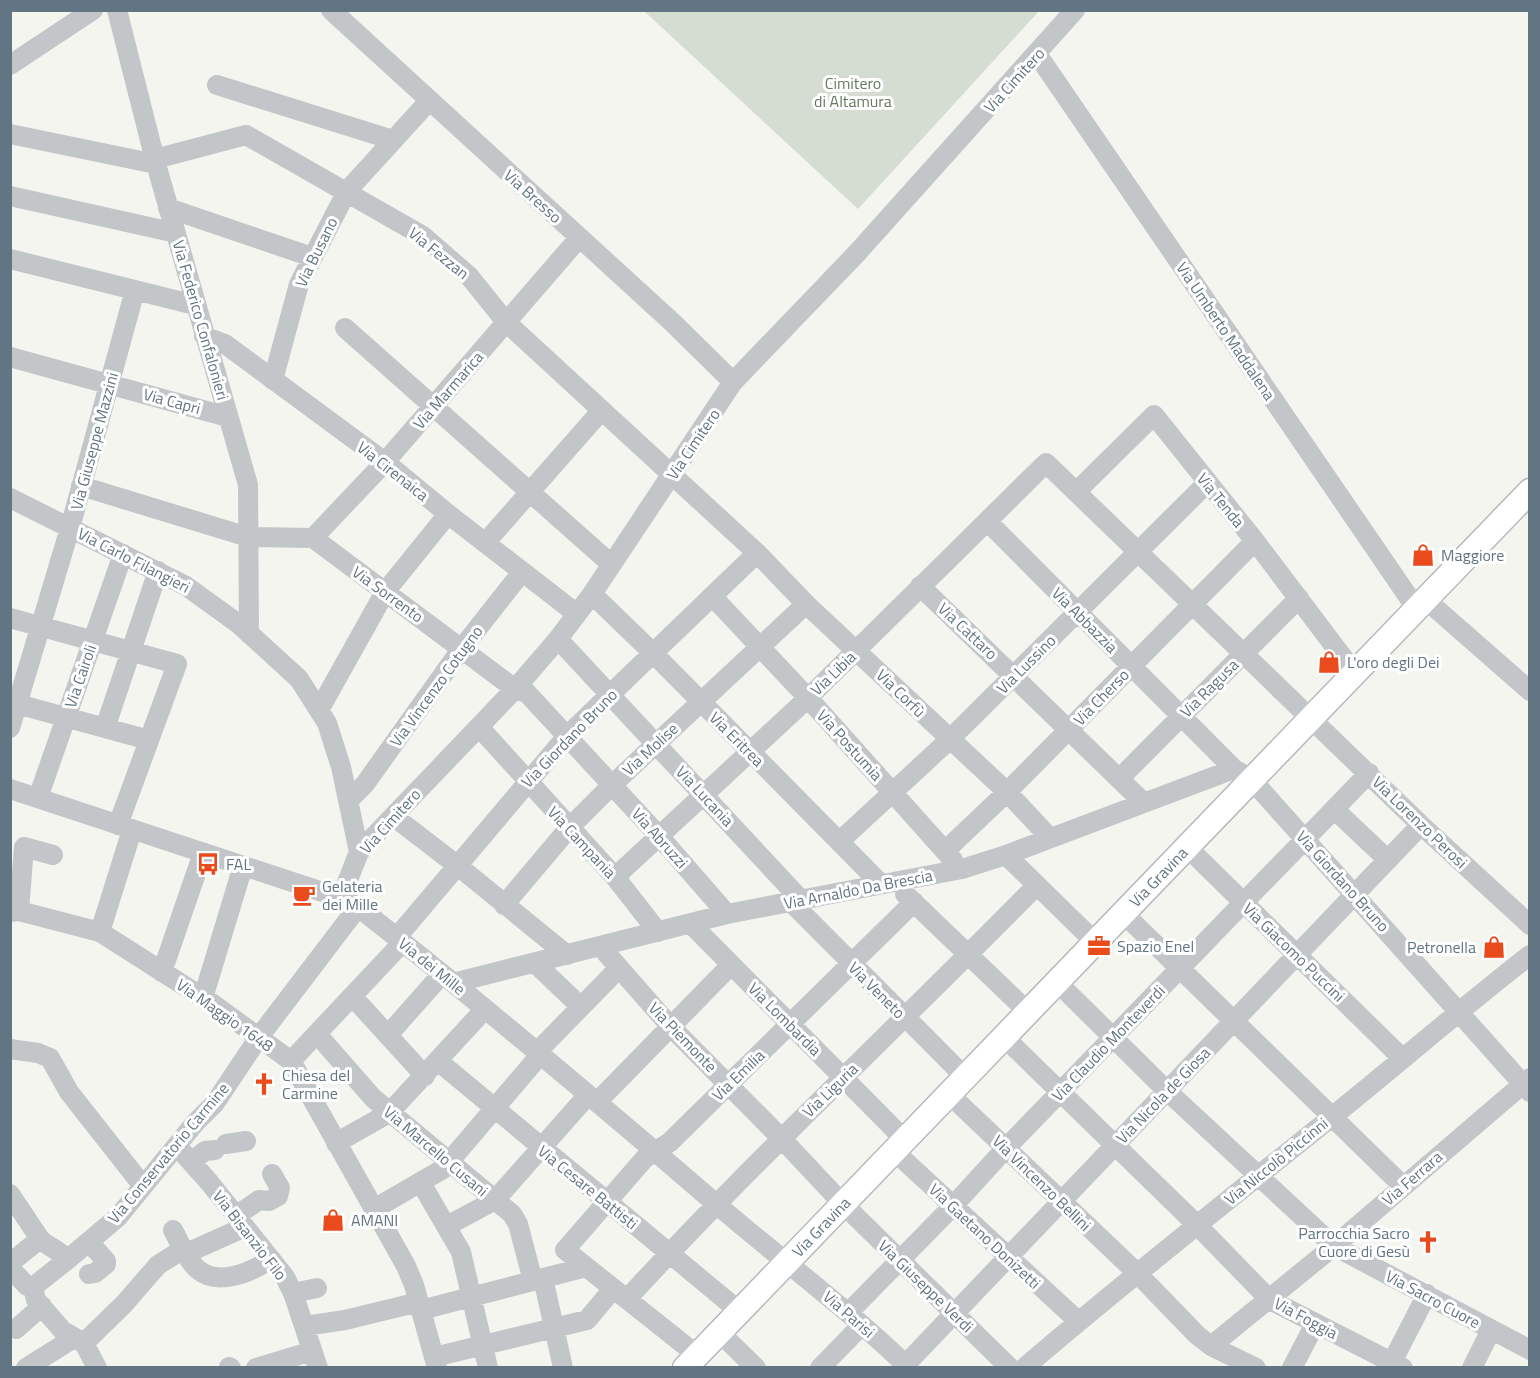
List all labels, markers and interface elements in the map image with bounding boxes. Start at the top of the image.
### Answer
street label: Via Cimitero [978,42,1050,118]
park label: Cimitero di Altamura [814,71,892,113]
street label: Via Bresso [499,163,567,229]
street label: Via Busano [289,213,343,291]
street label: Via Fezzan [404,221,474,285]
street label: Via Federico Confalonieri [167,237,235,403]
street label: Via Umberto Maddalena [1171,257,1281,405]
street label: Via Marmarica [407,346,489,434]
street label: Via Giuseppe Mazzini [64,369,124,513]
street label: Via Capri [141,382,203,420]
street label: Via Cimitero [660,404,726,484]
street label: Via Cirenaica [352,435,434,507]
street label: Via Tenda [1191,467,1251,533]
street label: Via Carlo Filangieri [74,521,194,599]
shop icon: Maggiore [1410,542,1436,568]
place label: Maggiore [1441,543,1504,567]
street label: Via Sorrento [347,560,429,628]
street label: Via Abbazzia [1047,582,1123,658]
street label: Via Cattaro [933,597,1003,665]
street label: Via Vincenzo Cotugno [384,620,488,752]
street label: Via Lussino [991,629,1061,699]
street label: Via Cairoli [58,641,102,711]
street label: Via Libia [805,645,861,701]
shop icon: L'oro degli Dei [1316,649,1342,675]
place label: L'oro degli Dei [1347,650,1440,674]
street label: Via Ragusa [1174,653,1244,723]
street label: Via Corfù [871,663,931,723]
street label: Via Cherso [1068,663,1134,731]
street label: Via Giordano Bruno [515,683,623,793]
street label: Via Postumia [811,704,889,786]
street label: Via Eritrea [704,706,770,772]
street label: Via Molise [617,717,683,781]
street label: Via Lucania [670,760,740,832]
street label: Via Lorenzo Perosi [1367,770,1473,874]
street label: Via Cimitero [354,783,426,859]
street label: Via Campania [542,801,622,883]
street label: Via Abruzzi [626,802,694,874]
street label: Via Giordano Bruno [1291,825,1395,937]
street label: Via Gravina [1123,841,1193,912]
bus stop icon: FAL [195,851,221,877]
place label: FAL [226,852,251,876]
street label: Via Arnaldo Da Brescia [781,863,935,915]
place label: Gelateria dei Mille [322,874,382,916]
cafe icon: Gelateria dei Mille [291,882,317,908]
street label: Via Giacomo Puccini [1238,897,1350,1007]
street label: Via dei Mille [393,931,471,1001]
office icon: Spazio Enel [1086,933,1112,959]
place label: Spazio Enel [1117,934,1194,958]
shop icon: Petronella [1481,934,1507,960]
place label: Petronella [1407,935,1476,959]
street label: Via Veneto [843,956,911,1024]
street label: Via Maggio 1648 [172,973,278,1057]
street label: Via Lombardia [743,977,827,1061]
street label: Via Claudio Monteverdi [1046,979,1170,1107]
street label: Via Piemonte [643,996,723,1078]
street label: Via Nicola de Giosa [1110,1041,1216,1149]
street label: Via Emilia [706,1044,770,1106]
street label: Via Liguria [797,1057,863,1123]
place label: Chiesa del Carmine [282,1063,350,1105]
church icon: Chiesa del Carmine [251,1071,277,1097]
street label: Via Conservatorio Carmine [102,1077,234,1229]
street label: Via Marcello Cusani [378,1100,494,1202]
street label: Via Niccolò Piccinni [1219,1112,1333,1210]
street label: Via Vincenzo Bellini [987,1129,1097,1237]
street label: Via Cesare Battisti [533,1139,643,1235]
street label: Via Ferrara [1377,1145,1447,1211]
street label: Via Gaetano Donizetti [924,1178,1046,1294]
street label: Via Bisanzio Filo [207,1185,293,1285]
street label: Via Gravina [786,1191,856,1262]
shop icon: AMANI [320,1207,346,1233]
place label: AMANI [351,1208,398,1232]
place label: Parrocchia Sacro Cuore di Gesù [1298,1221,1410,1263]
church icon: Parrocchia Sacro Cuore di Gesù [1415,1229,1441,1255]
street label: Via Giuseppe Verdi [873,1234,979,1338]
street label: Via Sacro Cuore [1381,1264,1485,1334]
street label: Via Parisi [818,1285,880,1343]
street label: Via Foggia [1270,1291,1342,1345]

